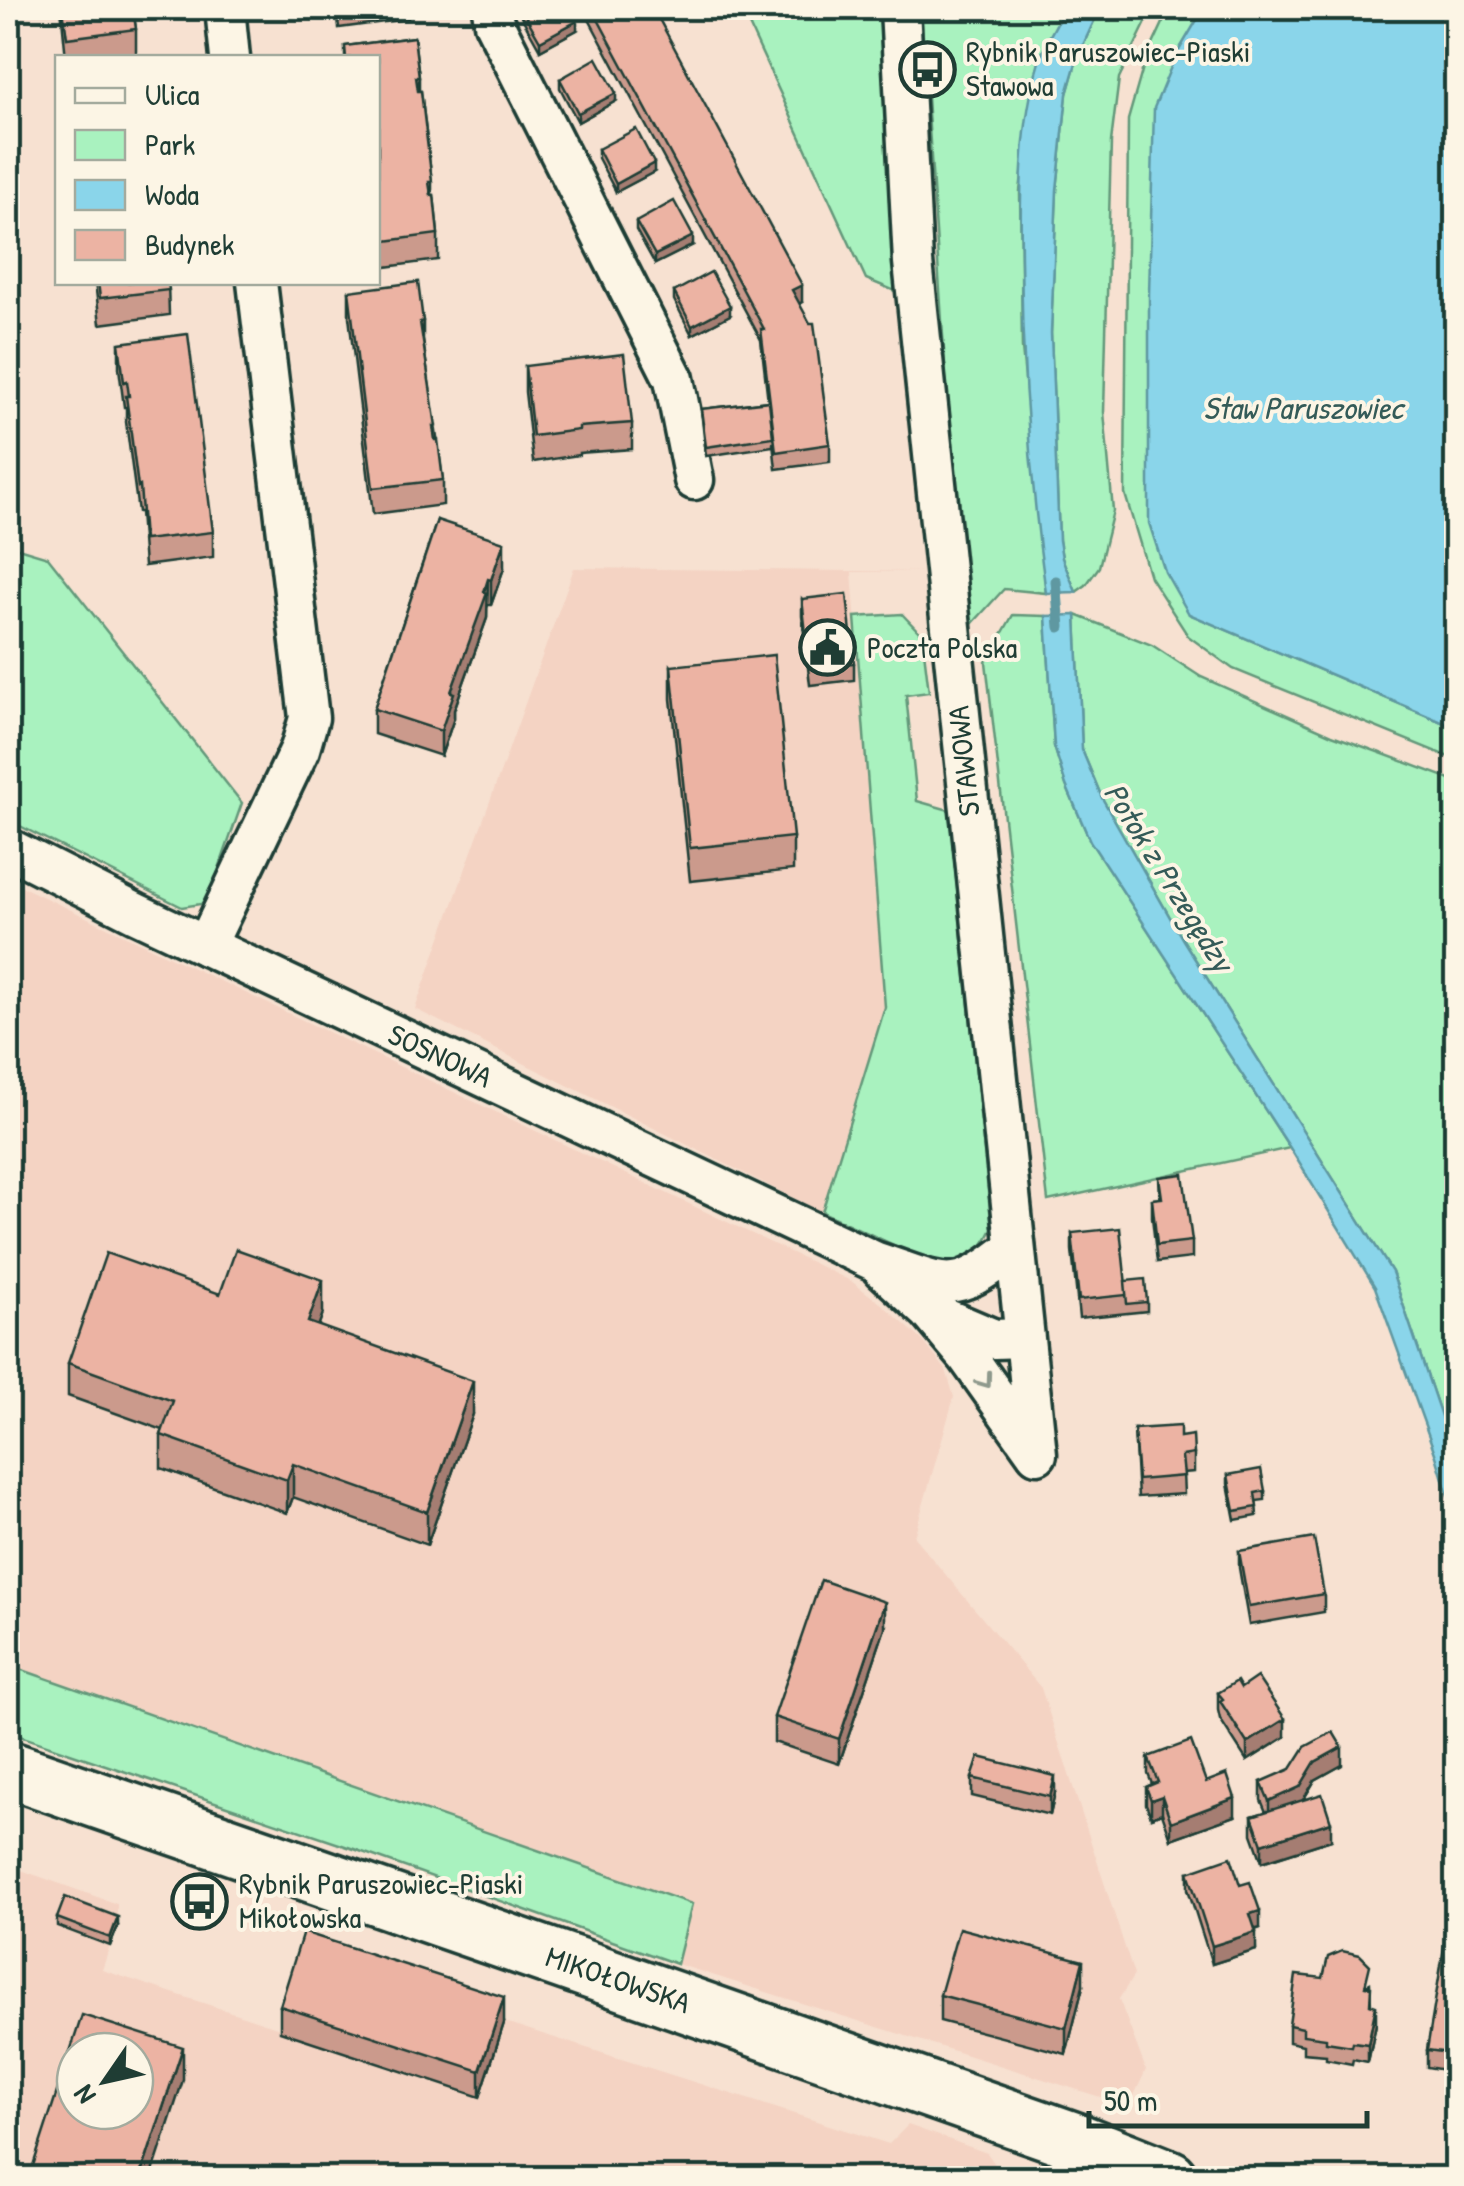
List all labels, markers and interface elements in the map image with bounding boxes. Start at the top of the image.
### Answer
place label: Rybnik Paruszowiec-Piaski Stawowa [966,31,1250,105]
bus stop icon: Rybnik Paruszowiec-Piaski Stawowa [897,39,957,99]
legend [55,55,380,285]
text: Ulica [145,74,200,114]
text: Park [145,124,195,164]
text: Woda [145,174,199,214]
text: Budynek [145,224,235,264]
water label: Staw Paruszowiec [1203,386,1406,429]
public building icon: Poczta Polska [798,618,858,678]
place label: Poczta Polska [867,627,1017,667]
street label: STAWOWA [937,704,989,818]
water label: Potok z Przegędzy [1094,774,1246,982]
street label: SOSNOWA [382,1014,499,1097]
one-way arrow [972,1369,991,1388]
place label: Rybnik Paruszowiec-Piaski Mikołowska [239,1863,523,1937]
bus stop icon: Rybnik Paruszowiec-Piaski Mikołowska [170,1871,230,1931]
street label: MIKOŁOWSKA [541,1936,696,2023]
north arrow [55,2031,155,2131]
scale bar [1089,2066,1366,2128]
text: N [64,2078,104,2112]
text: 50 m [1104,2080,1157,2120]

